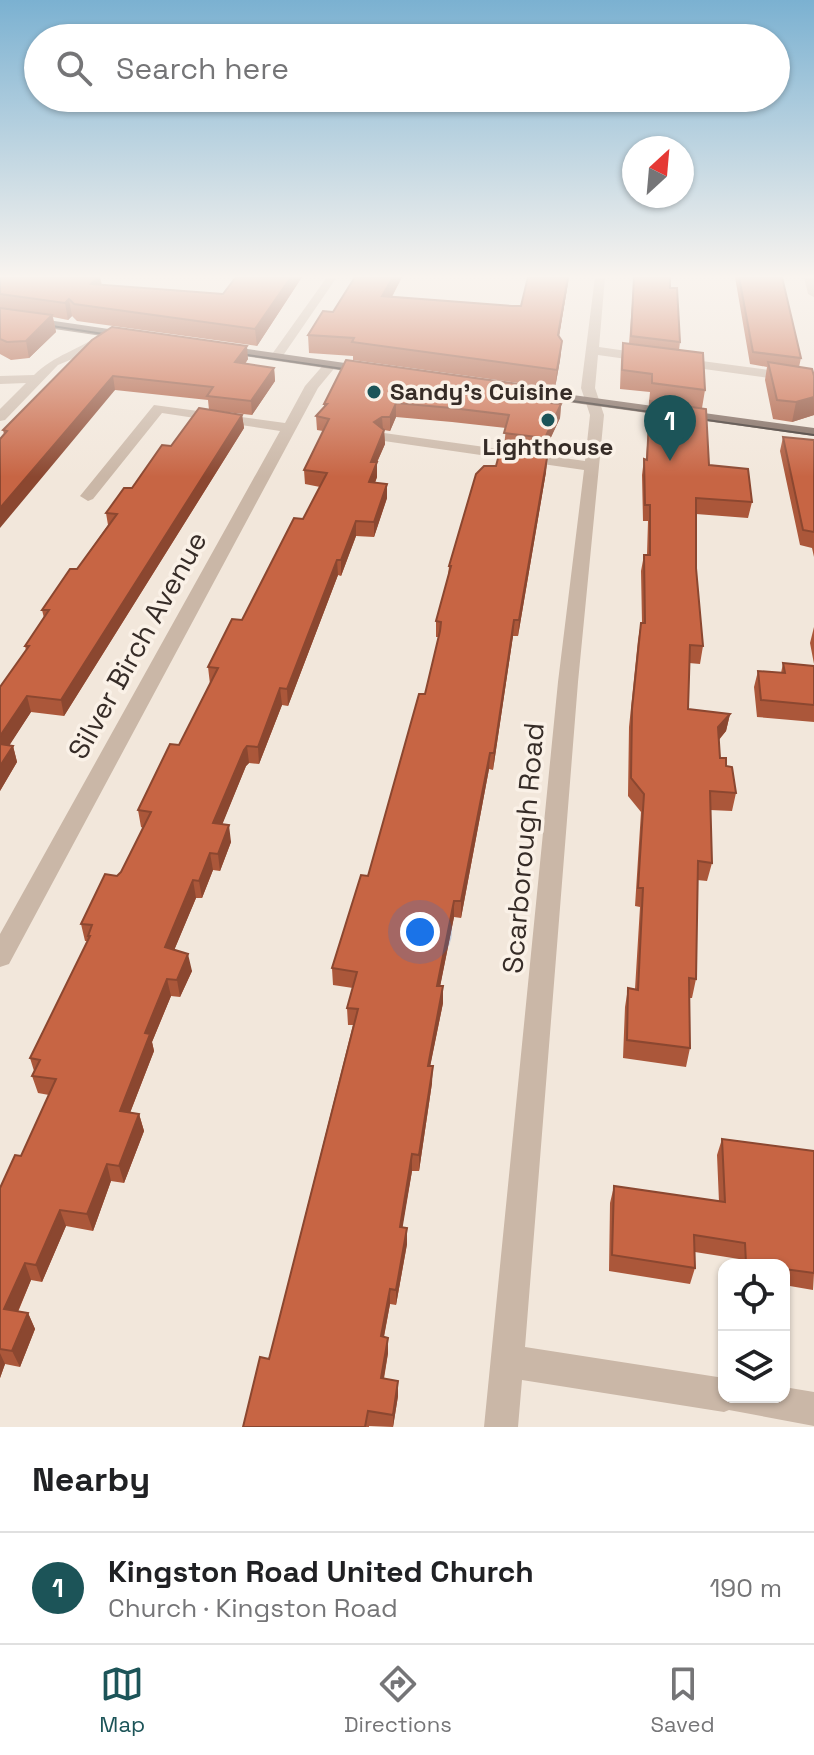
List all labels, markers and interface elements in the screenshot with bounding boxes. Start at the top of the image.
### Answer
search box [24,24,790,112]
icon: search [52,46,96,90]
text: Search here [116,49,289,88]
north arrow [622,136,694,208]
place label: Sandy's Cuisine [390,376,573,407]
marker: Sandy's Cuisine [365,383,383,401]
pin: 1 [644,395,696,461]
marker: Lighthouse [539,411,557,429]
place label: Lighthouse [483,431,613,462]
street label: Silver Birch Avenue [59,525,215,765]
street label: Scarborough Road [494,721,552,975]
your location [400,912,440,952]
map controls [718,1259,790,1403]
button: locate [718,1259,790,1331]
button: layers [718,1331,790,1403]
text: Nearby [32,1458,150,1501]
text: Kingston Road United Church [108,1552,534,1591]
text: 1 [52,1571,64,1605]
text: 190 m [710,1571,782,1605]
text: Church · Kingston Road [108,1591,398,1625]
tab: Map [99,1662,145,1738]
tab: Directions [344,1662,452,1738]
tab: Saved [650,1662,715,1738]

